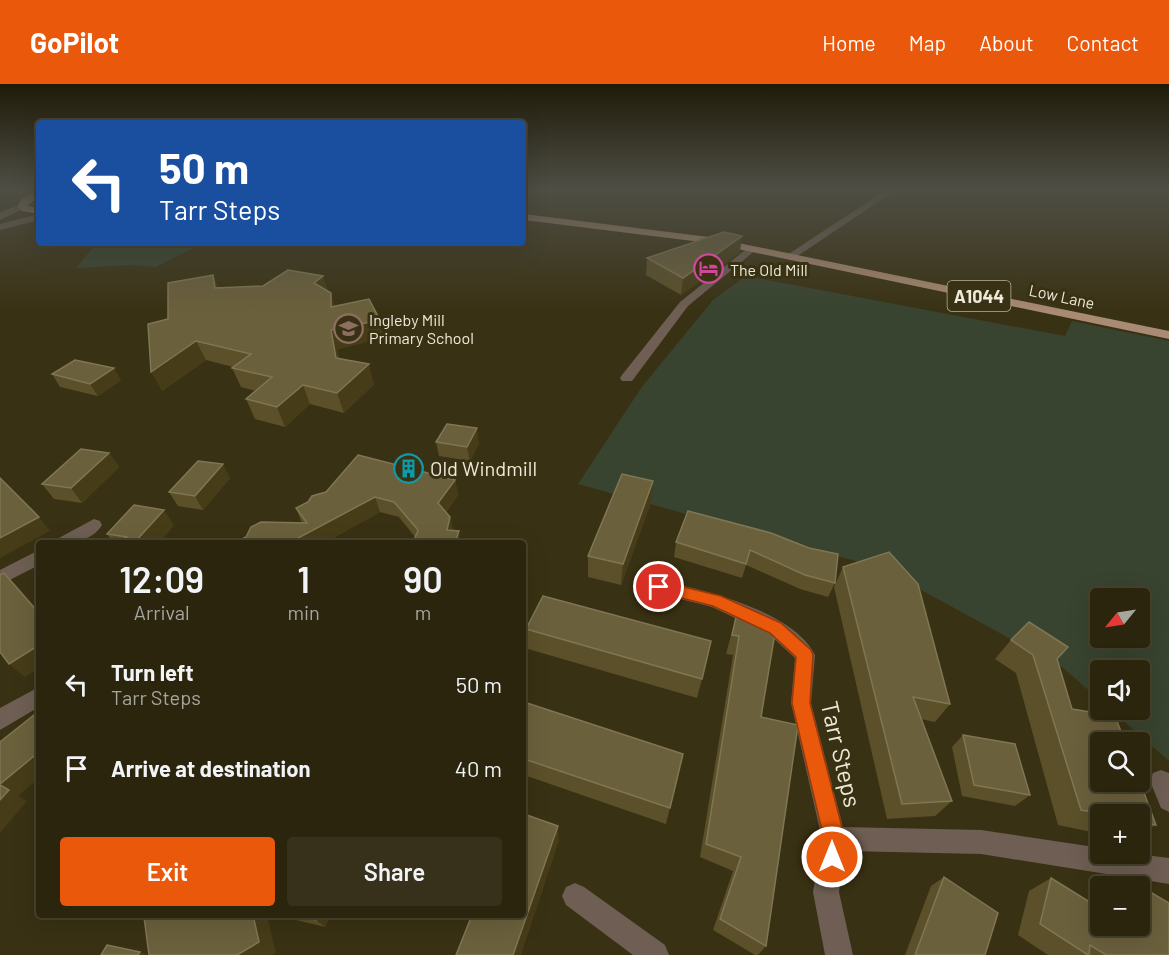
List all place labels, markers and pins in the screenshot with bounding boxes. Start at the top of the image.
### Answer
hotel icon: The Old Mill [693,253,725,285]
place label: The Old Mill [730,260,808,279]
place label: Ingleby Mill Primary School [369,310,474,347]
school or university icon: Ingleby Mill Primary School [332,312,364,344]
building icon: Old Windmill [393,452,425,484]
place label: Old Windmill [430,456,537,480]
pin [633,561,684,612]

